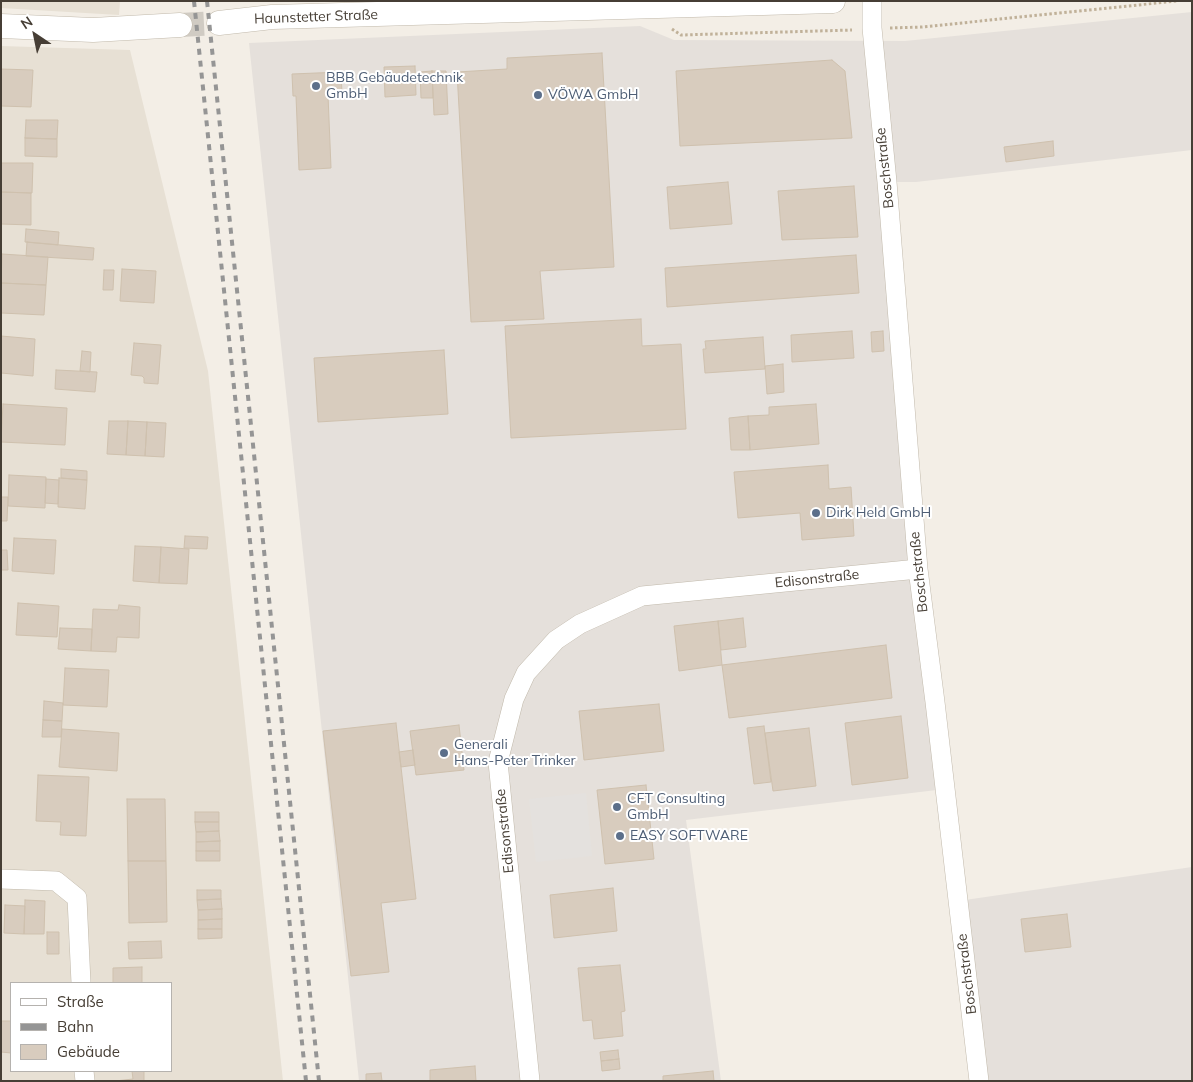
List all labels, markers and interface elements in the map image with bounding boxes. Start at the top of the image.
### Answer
street label: Haunstetter Straße [254,6,378,28]
north arrow [10,10,60,60]
text: N [17,12,36,33]
place label: BBB Gebäudetechnik GmbH [326,70,463,102]
marker: BBB Gebäudetechnik GmbH [310,80,322,92]
place label: VÖWA GmbH [548,87,639,103]
marker: VÖWA GmbH [532,89,544,101]
street label: Boschstraße [872,127,898,209]
place label: Dirk Held GmbH [826,505,931,521]
marker: Dirk Held GmbH [810,507,822,519]
street label: Boschstraße [906,531,932,613]
street label: Edisonstraße [774,566,860,592]
place label: Generali Hans-Peter Trinker [454,737,576,770]
marker: Generali Hans-Peter Trinker [438,747,450,759]
street label: Edisonstraße [492,788,518,874]
place label: CFT Consulting GmbH [627,791,725,824]
marker: CFT Consulting GmbH [611,801,623,813]
place label: EASY SOFTWARE [630,828,748,844]
marker: EASY SOFTWARE [614,830,626,842]
street label: Boschstraße [954,933,980,1015]
legend [10,982,172,1072]
text: Straße [57,992,104,1011]
text: Bahn [57,1017,94,1036]
text: Gebäude [57,1042,120,1061]

